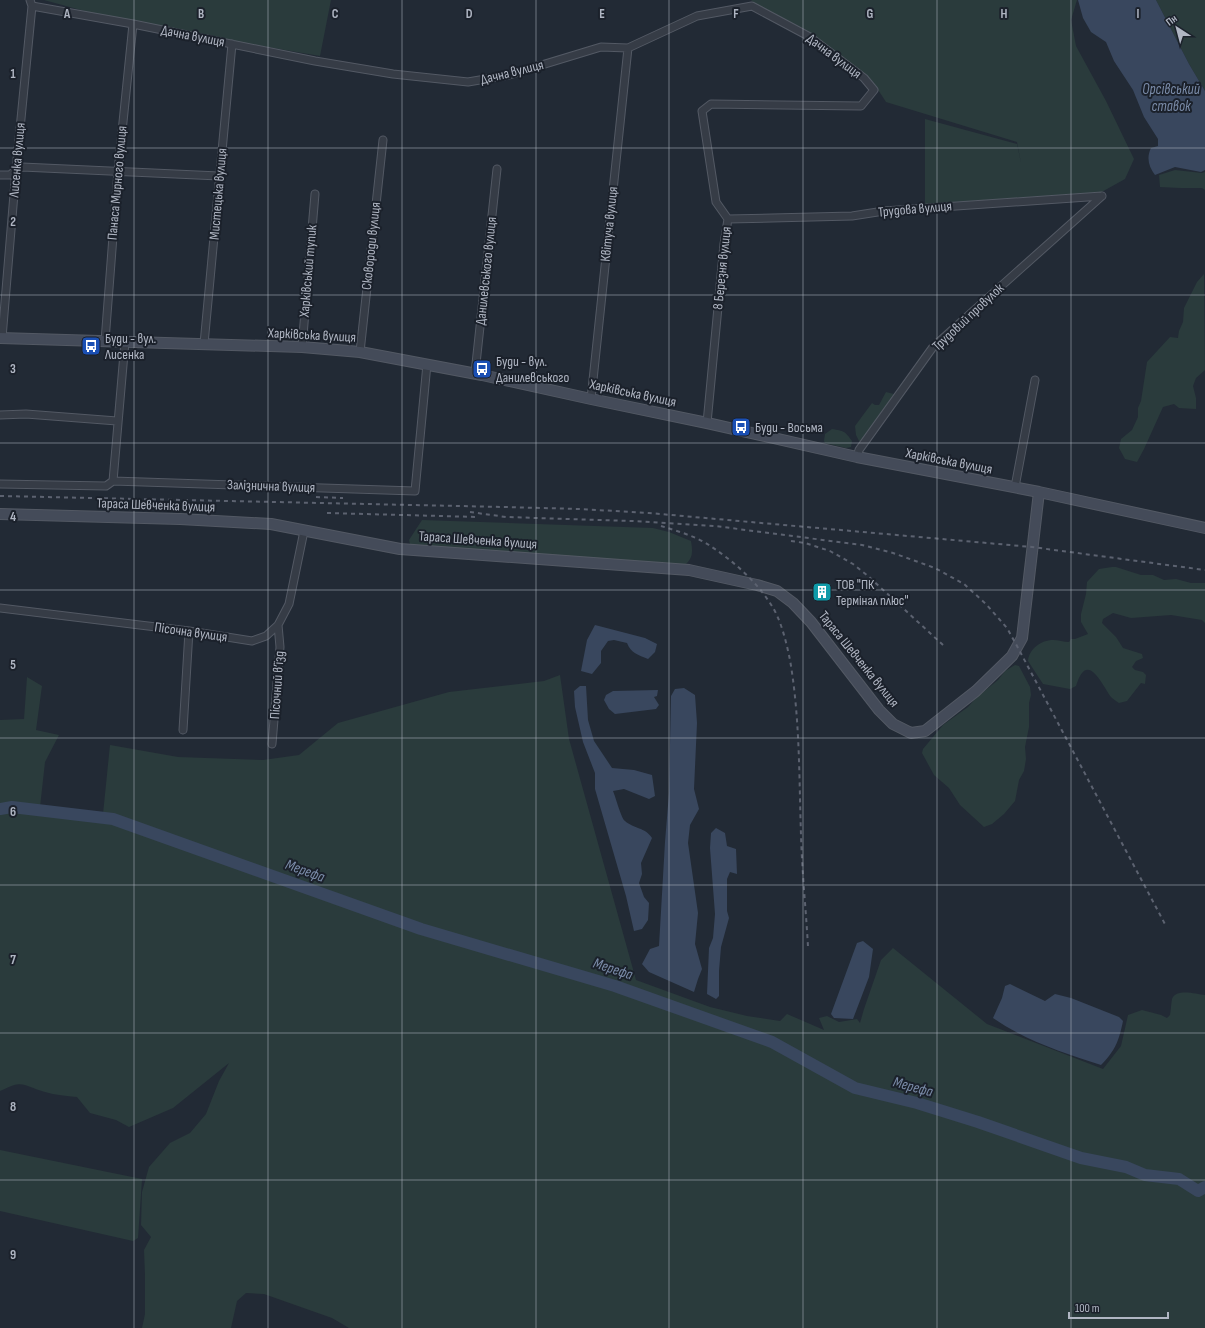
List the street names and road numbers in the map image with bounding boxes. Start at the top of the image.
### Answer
street label: Дачна вулиця [160,22,226,50]
street label: Дачна вулиця [803,30,865,82]
street label: Дачна вулиця [479,56,545,88]
street label: Лисенка вулиця [5,122,29,199]
street label: Панаса Мирного вулиця [104,125,130,241]
street label: Мистецька вулиця [206,148,230,240]
street label: Квітуча вулиця [597,186,621,262]
street label: Трудова вулиця [877,197,953,221]
street label: Сковороди вулиця [358,201,384,291]
street label: Данилевського вулиця [472,216,500,326]
street label: Харківський тупик [295,223,321,319]
street label: 8 Березня вулиця [709,226,735,310]
street label: Трудовий провулок [929,279,1008,354]
street label: Харківська вулиця [267,324,356,346]
street label: Харківська вулиця [587,375,678,410]
street label: Харківська вулиця [903,444,994,478]
street label: Залізнична вулиця [227,476,315,496]
street label: Тараса Шевченка вулиця [96,494,216,516]
street label: Тараса Шевченка вулиця [418,527,538,553]
street label: Тараса Шевченка вулиця [815,608,903,710]
street label: Пісочна вулиця [153,618,229,646]
street label: Пісочний в’їзд [266,650,288,720]

